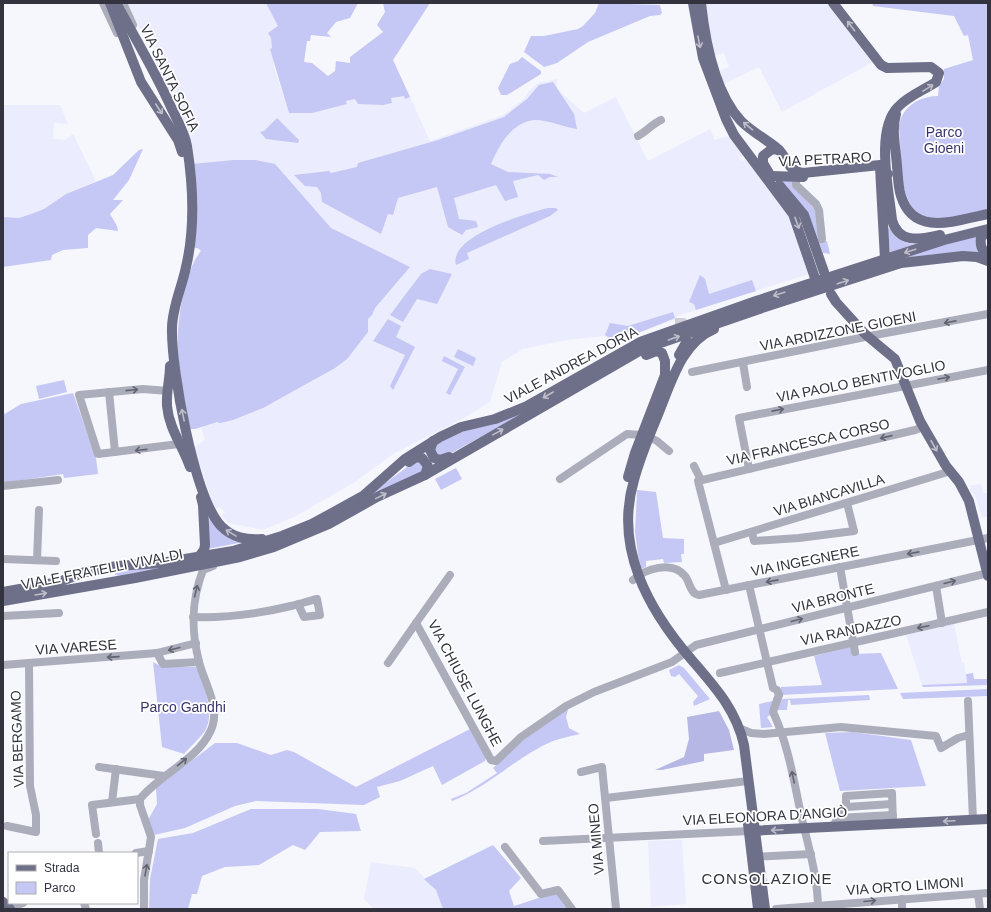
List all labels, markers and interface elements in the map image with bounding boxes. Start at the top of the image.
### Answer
one-way arrow [847,21,855,32]
street label: VIA SANTA SOFIA [137,22,203,134]
one-way arrow [695,35,703,48]
one-way arrow [922,83,934,91]
one-way arrow [155,103,163,115]
one-way arrow [743,122,754,131]
park label: Parco Gioeni [924,124,964,156]
street label: VIA PETRARO [778,149,872,169]
one-way arrow [793,217,801,229]
one-way arrow [905,248,917,256]
one-way arrow [837,278,850,285]
one-way arrow [773,291,786,298]
street label: VIA ARDIZZONE GIOENI [759,308,917,354]
one-way arrow [944,318,957,326]
street label: VIALE ANDREA DORIA [502,323,641,407]
one-way arrow [668,334,680,342]
street label: VIA PAOLO BENTIVOGLIO [775,357,947,405]
one-way arrow [937,374,950,382]
one-way arrow [125,386,138,394]
one-way arrow [542,391,554,399]
one-way arrow [771,406,784,414]
one-way arrow [179,409,187,422]
street label: VIA FRANCESCA CORSO [725,415,891,469]
one-way arrow [492,428,504,436]
one-way arrow [879,434,892,442]
one-way arrow [931,440,938,452]
one-way arrow [135,446,148,453]
street label: VIA BIANCAVILLA [772,470,887,519]
one-way arrow [375,491,387,499]
one-way arrow [225,528,237,536]
street label: VIA INGEGNERE [750,543,860,579]
street label: VIALE FRATELLI VIVALDI [20,545,184,593]
one-way arrow [907,549,920,557]
one-way arrow [766,577,779,585]
one-way arrow [944,578,957,585]
street label: VIA BRONTE [790,580,876,616]
one-way arrow [193,585,201,598]
one-way arrow [34,590,47,598]
street label: VIA RANDAZZO [799,611,903,649]
one-way arrow [790,616,803,623]
street label: VIA CHIUSE LUNGHE [425,617,505,749]
one-way arrow [917,624,930,632]
street label: VIA VARESE [35,636,117,658]
one-way arrow [168,646,181,653]
one-way arrow [107,653,120,660]
street label: VIA BERGAMO [7,690,27,788]
park label: Parco Gandhi [140,699,226,715]
one-way arrow [177,757,188,766]
one-way arrow [788,770,796,783]
street label: VIA MINEO [585,803,607,875]
street label: VIA ELEONORA D'ANGIÒ [682,804,848,828]
one-way arrow [943,817,956,825]
one-way arrow [771,826,784,833]
legend [8,852,138,904]
text: Strada [44,861,80,875]
one-way arrow [142,864,150,877]
district label: CONSOLAZIONE [701,870,833,887]
street label: VIA ORTO LIMONI [846,874,964,898]
text: Parco [44,881,76,895]
one-way arrow [863,898,876,905]

